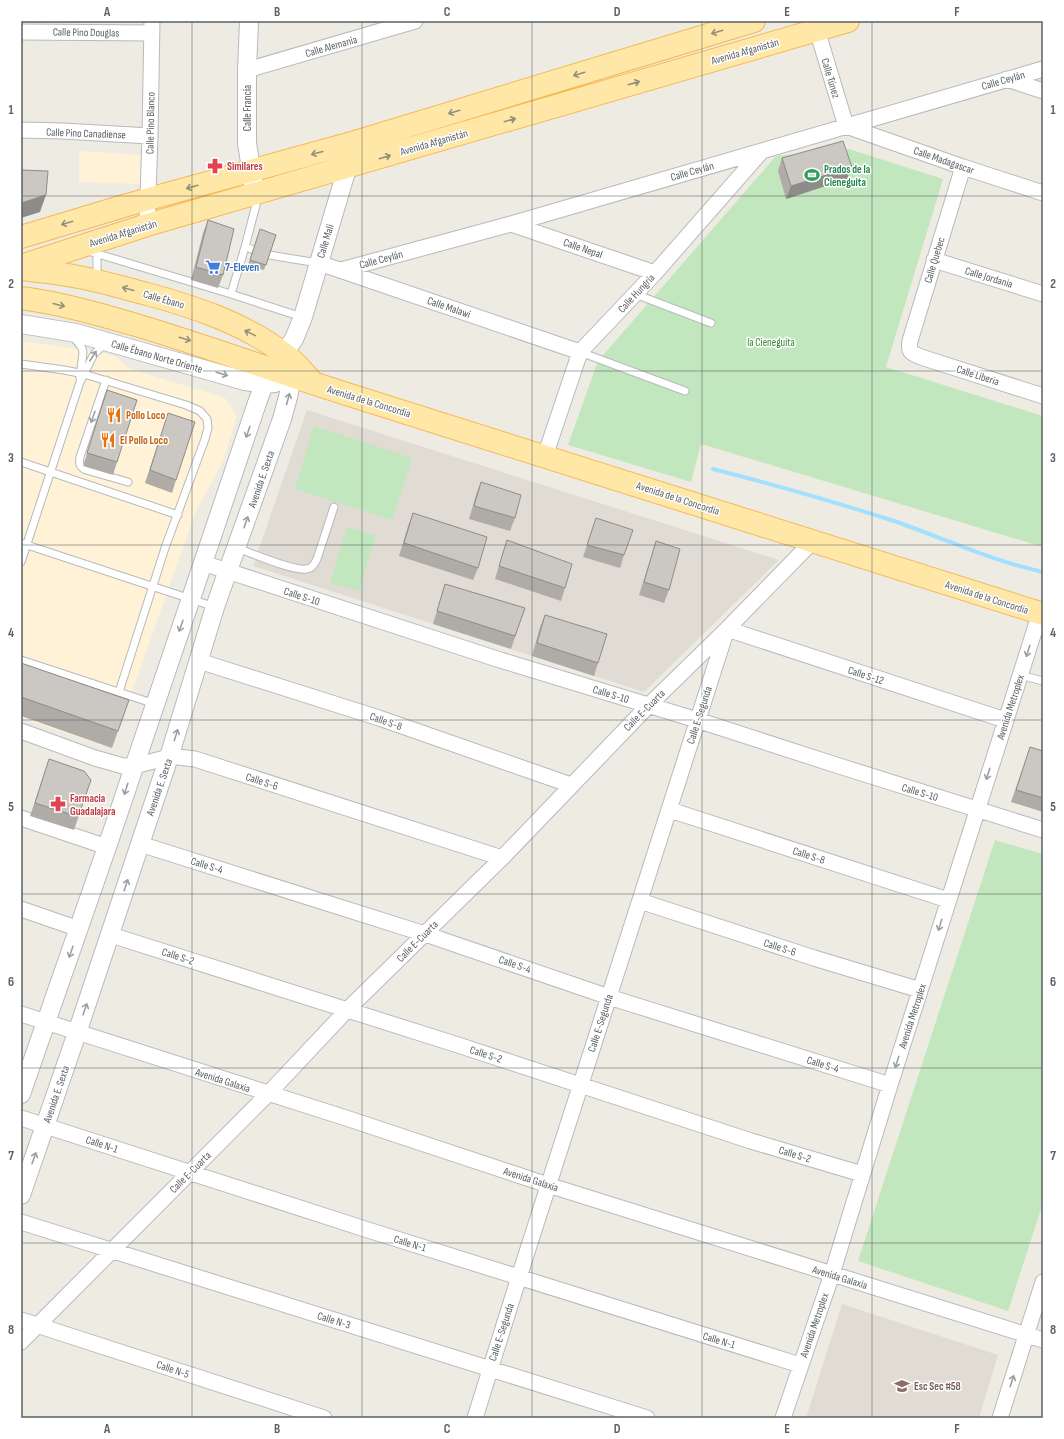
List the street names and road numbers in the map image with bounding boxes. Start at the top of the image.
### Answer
street label: Calle Pino Douglas [53,25,119,40]
street label: Calle Alemania [304,33,359,60]
street label: Avenida Afganistán [709,36,781,68]
street label: Calle Túnez [818,57,843,100]
street label: Calle Ceylán [980,68,1027,93]
street label: Calle Francia [241,85,254,131]
street label: Calle Pino Blanco [143,91,158,154]
street label: Calle Pino Canadiense [46,126,126,141]
street label: Avenida Afganistán [398,127,470,159]
street label: Calle Madagascar [912,144,976,177]
street label: Calle Ceylán [669,159,716,184]
street label: Avenida Afganistán [87,217,159,250]
street label: Calle Mali [314,223,337,260]
street label: Calle Nepal [562,236,604,261]
street label: Calle Quebec [921,236,948,285]
street label: Calle Ceylán [358,247,405,272]
street label: Calle Jordania [963,264,1014,291]
street label: Calle Hungría [615,271,658,315]
street label: Calle Ébano [142,287,186,312]
street label: Calle Malawi [426,294,472,321]
street label: Calle Ébano Norte Oriente [110,337,204,376]
street label: Calle Liberia [955,362,1001,388]
street label: Avenida de la Concordia [325,382,412,420]
street label: Avenida E. Sexta [245,449,277,510]
street label: Avenida de la Concordia [634,479,721,518]
street label: Avenida de la Concordia [943,578,1030,617]
street label: Calle S-10 [282,585,322,608]
street label: Calle S-12 [846,664,886,688]
street label: Avenida Metroplex [994,673,1027,742]
street label: Calle S-10 [591,683,631,706]
street label: Calle E-Segunda [684,685,715,746]
street label: Calle E-Cuarta [621,687,668,734]
street label: Calle S-8 [368,710,404,733]
street label: Avenida E. Sexta [143,757,175,818]
street label: Calle S-6 [244,770,280,793]
street label: Calle S-10 [900,781,940,804]
street label: Calle S-8 [791,844,827,867]
street label: Calle S-4 [189,854,225,877]
street label: Calle E-Cuarta [394,918,441,965]
street label: Calle S-6 [762,936,798,959]
street label: Calle S-2 [160,945,196,968]
street label: Calle S-4 [497,953,533,976]
street label: Avenida Metroplex [896,982,929,1051]
street label: Calle E-Segunda [585,993,616,1054]
street label: Calle S-2 [468,1043,504,1066]
street label: Calle S-4 [805,1053,841,1076]
street label: Avenida E. Sexta [40,1064,72,1125]
street label: Avenida Galaxia [193,1065,252,1095]
street label: Calle N-1 [84,1133,120,1156]
street label: Calle S-2 [777,1143,813,1166]
street label: Calle E-Cuarta [167,1149,214,1196]
street label: Avenida Galaxia [501,1164,560,1194]
street label: Calle N-1 [392,1232,428,1255]
street label: Avenida Galaxia [810,1263,869,1292]
street label: Avenida Metroplex [797,1291,832,1360]
street label: Calle E-Segunda [486,1302,517,1363]
street label: Calle N-3 [316,1309,352,1332]
street label: Calle N-1 [701,1329,737,1352]
street label: Calle N-5 [155,1358,191,1381]

